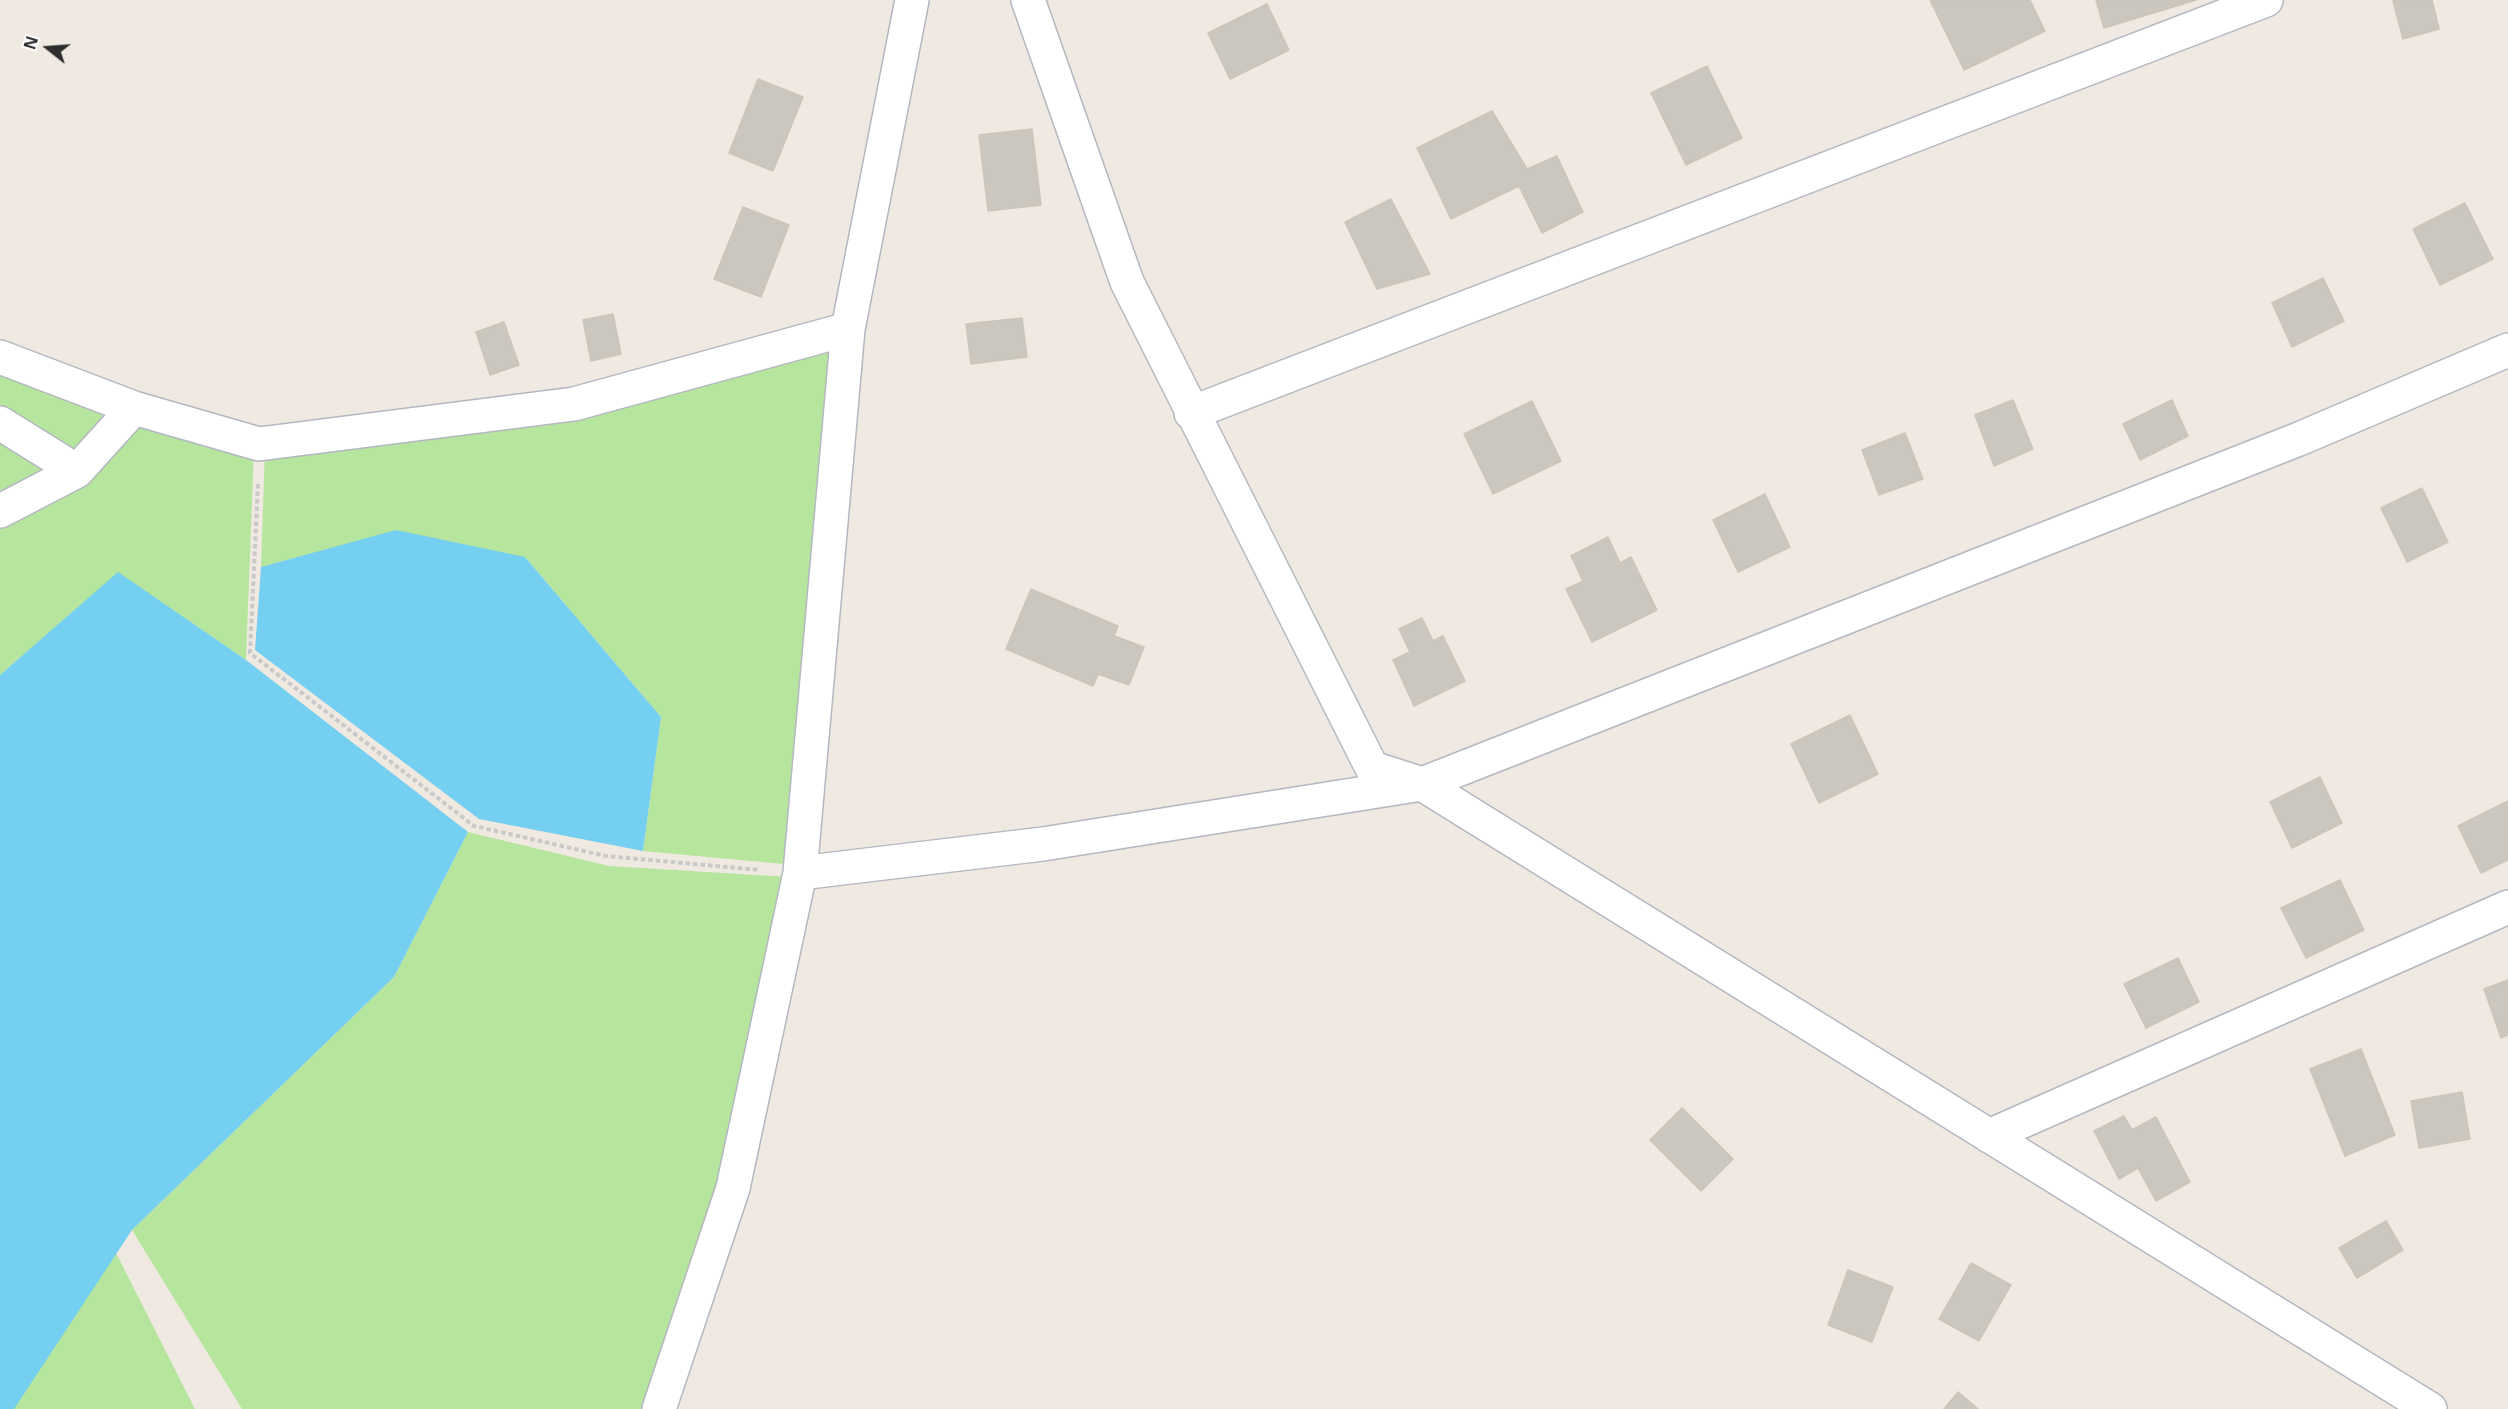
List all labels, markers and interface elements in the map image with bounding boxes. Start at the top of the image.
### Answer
north arrow [18,18,78,78]
text: N [18,33,43,52]

